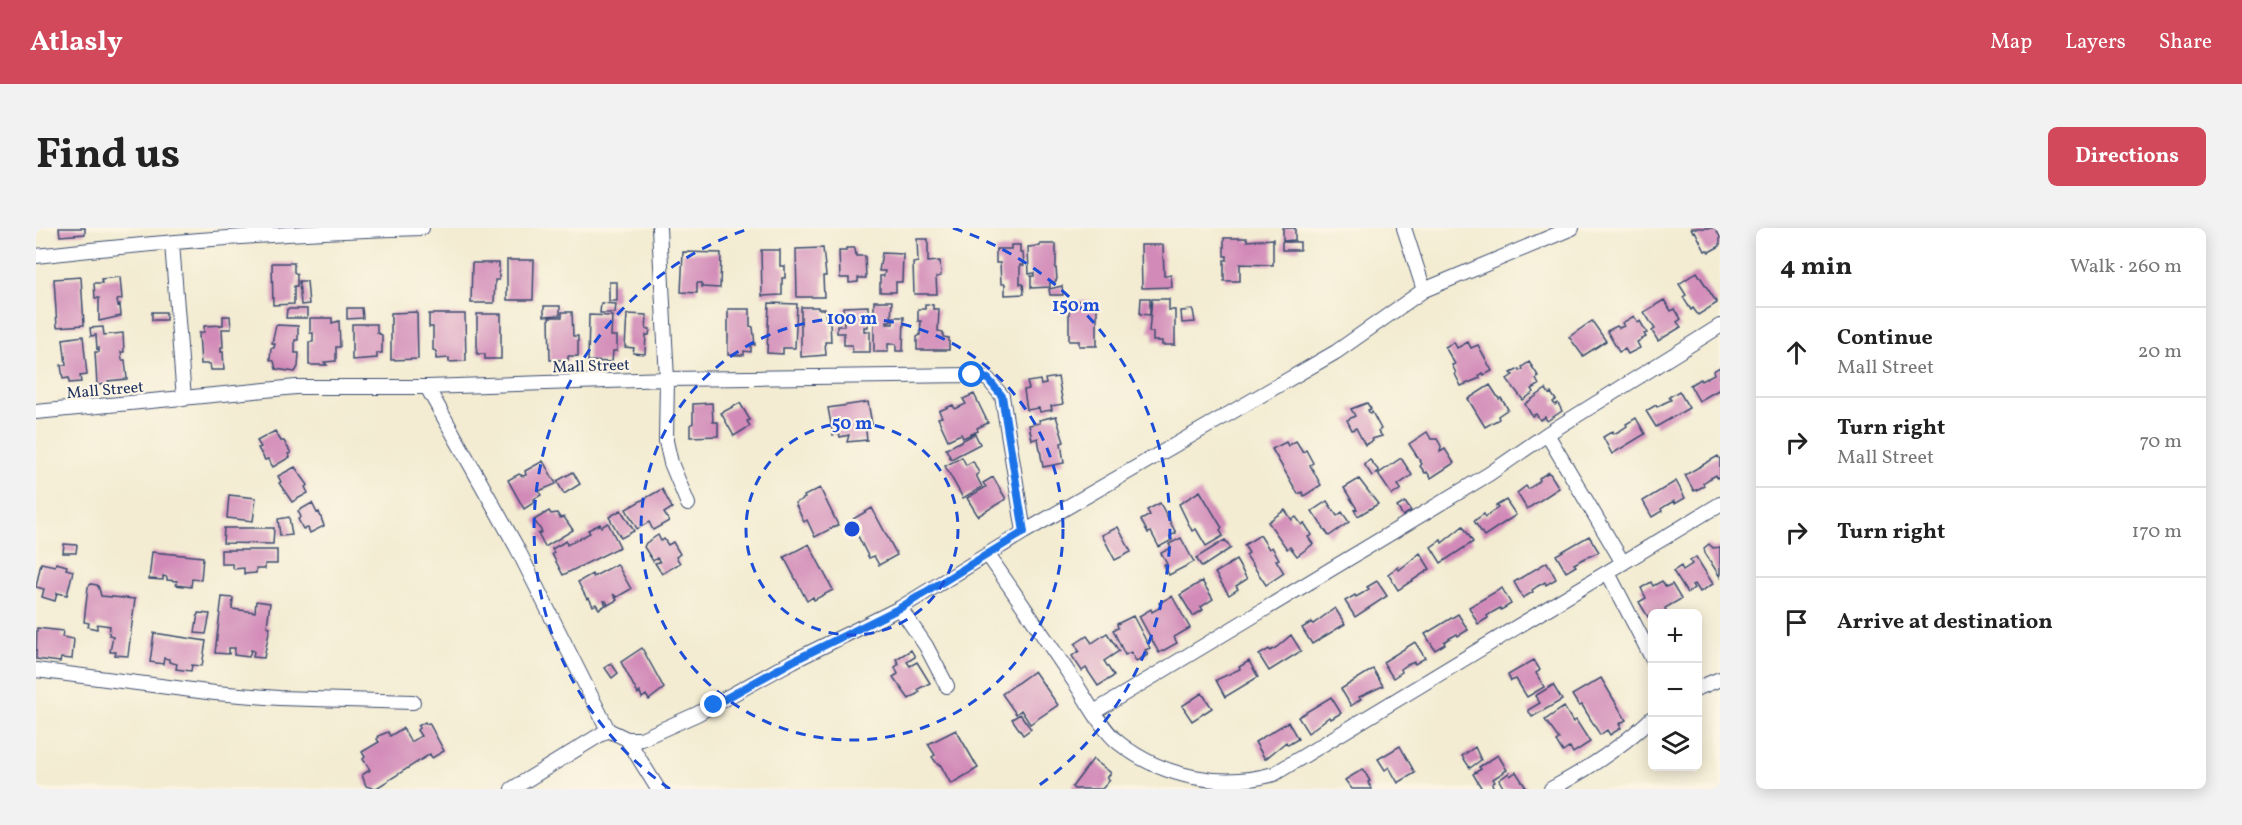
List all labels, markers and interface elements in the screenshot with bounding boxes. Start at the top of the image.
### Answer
text: Atlasly [30,23,123,62]
text: Map [1990,28,2032,57]
text: Layers [2065,28,2126,57]
text: Share [2159,28,2212,57]
text: Find us [36,127,180,186]
button: Directions [2048,127,2206,186]
text: 4 min [1780,249,1852,285]
text: Walk · 260 m [2070,253,2182,281]
text: 150 m [1052,294,1100,319]
text: 100 m [827,307,877,332]
text: Continue [1837,323,1933,354]
icon: ahead [1780,336,1813,369]
text: 20 m [2138,338,2182,366]
text: Mall Street [1837,354,1934,382]
street label: Mall Street [552,355,631,379]
route start [958,361,984,387]
street label: Mall Street [66,377,145,405]
text: 50 m [832,412,872,437]
text: Turn right [1837,413,1945,444]
icon: right [1780,426,1813,459]
text: 70 m [2139,428,2182,456]
text: Mall Street [1837,444,1934,472]
icon: right [1780,516,1813,549]
text: Turn right [1837,517,1945,548]
text: 170 m [2132,518,2182,546]
centre of rings [842,519,862,539]
icon: arrive [1780,606,1813,639]
text: Arrive at destination [1837,607,2053,638]
map controls [1648,609,1702,771]
button: + [1648,609,1702,663]
button: − [1648,663,1702,717]
route end [700,691,726,717]
button: layers [1648,717,1702,771]

